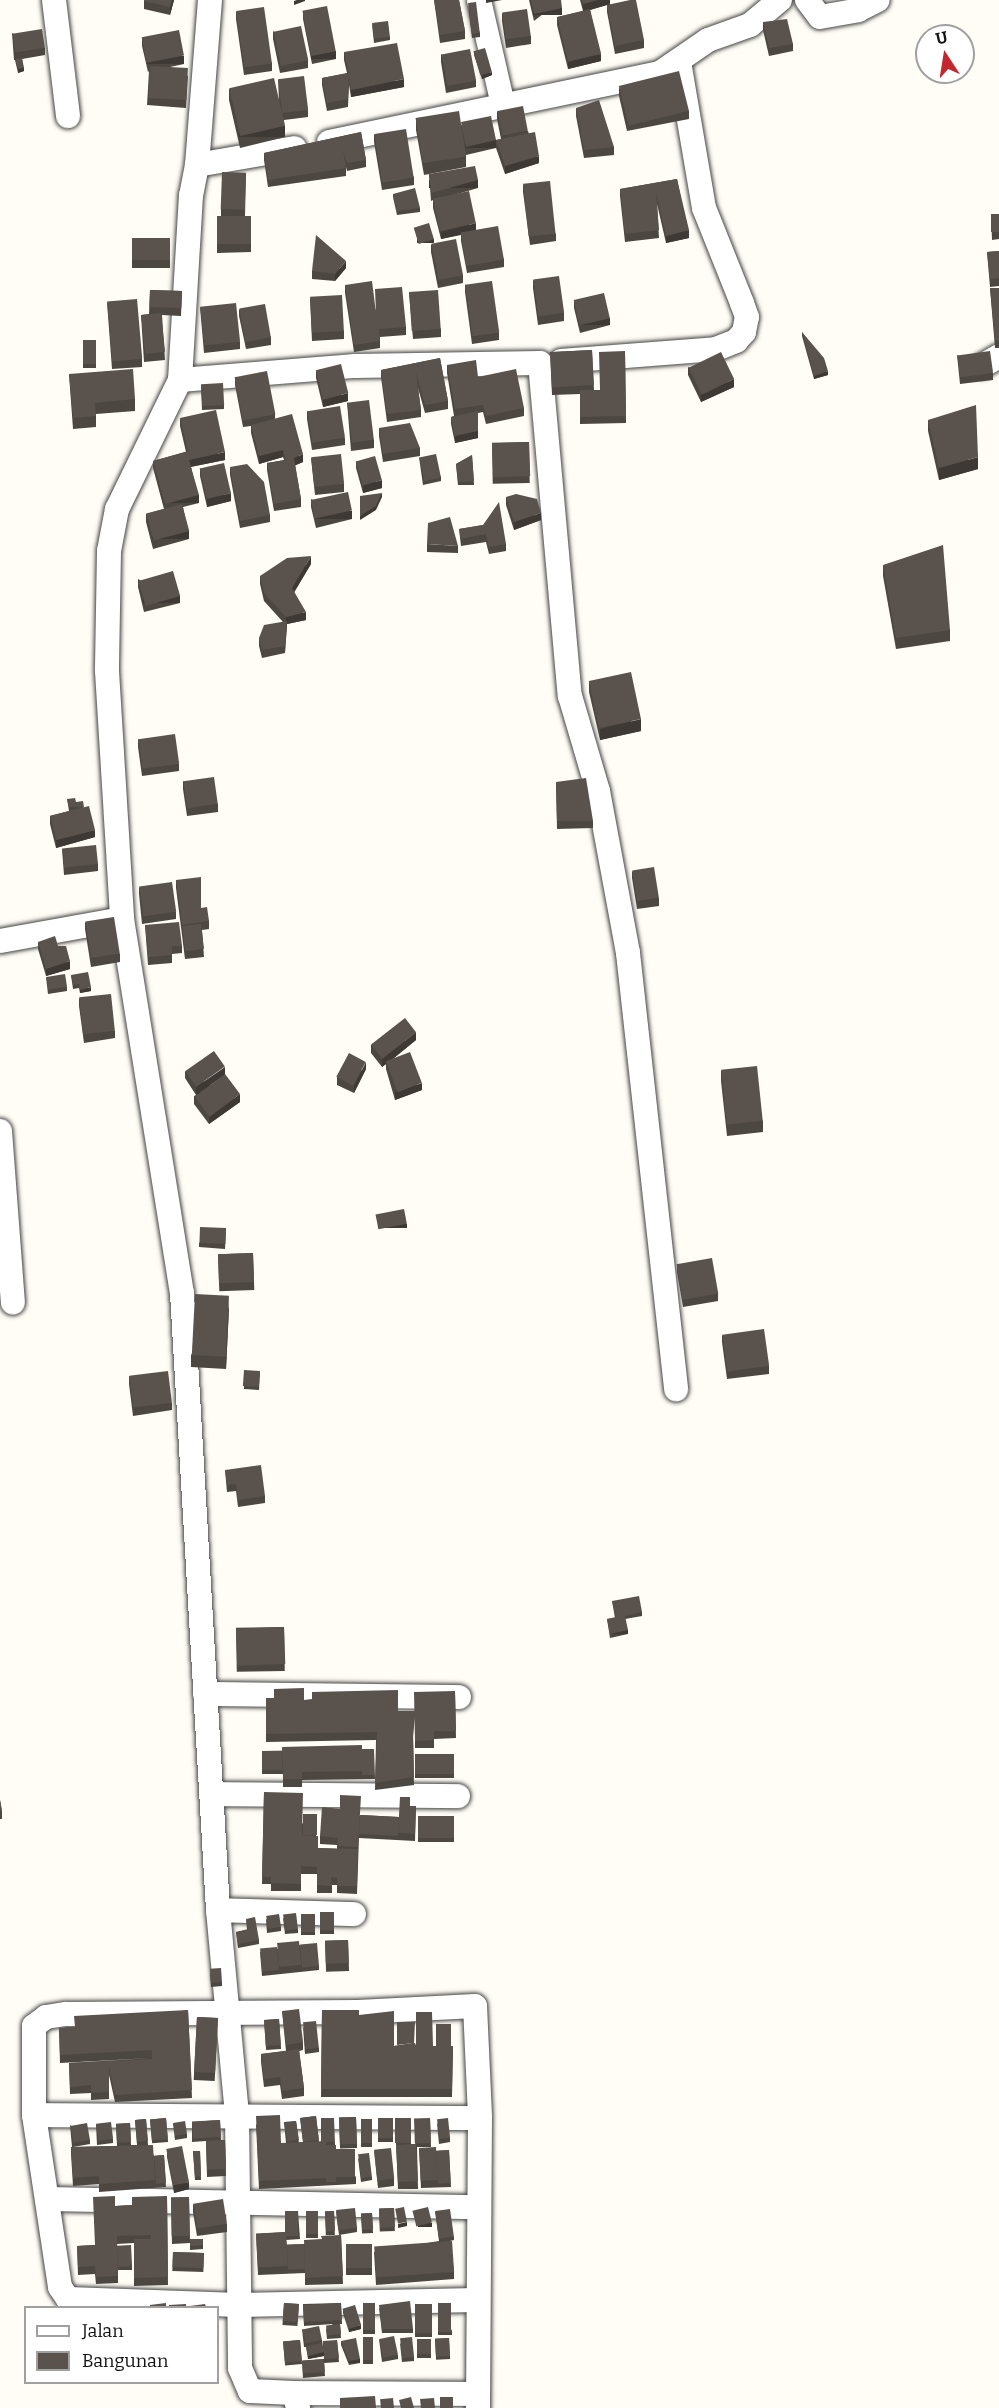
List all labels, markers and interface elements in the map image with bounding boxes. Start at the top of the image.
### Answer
north arrow [915,24,975,84]
text: U [934,27,949,48]
legend [24,2306,219,2384]
text: Jalan [82,2320,124,2342]
text: Bangunan [82,2350,168,2372]

